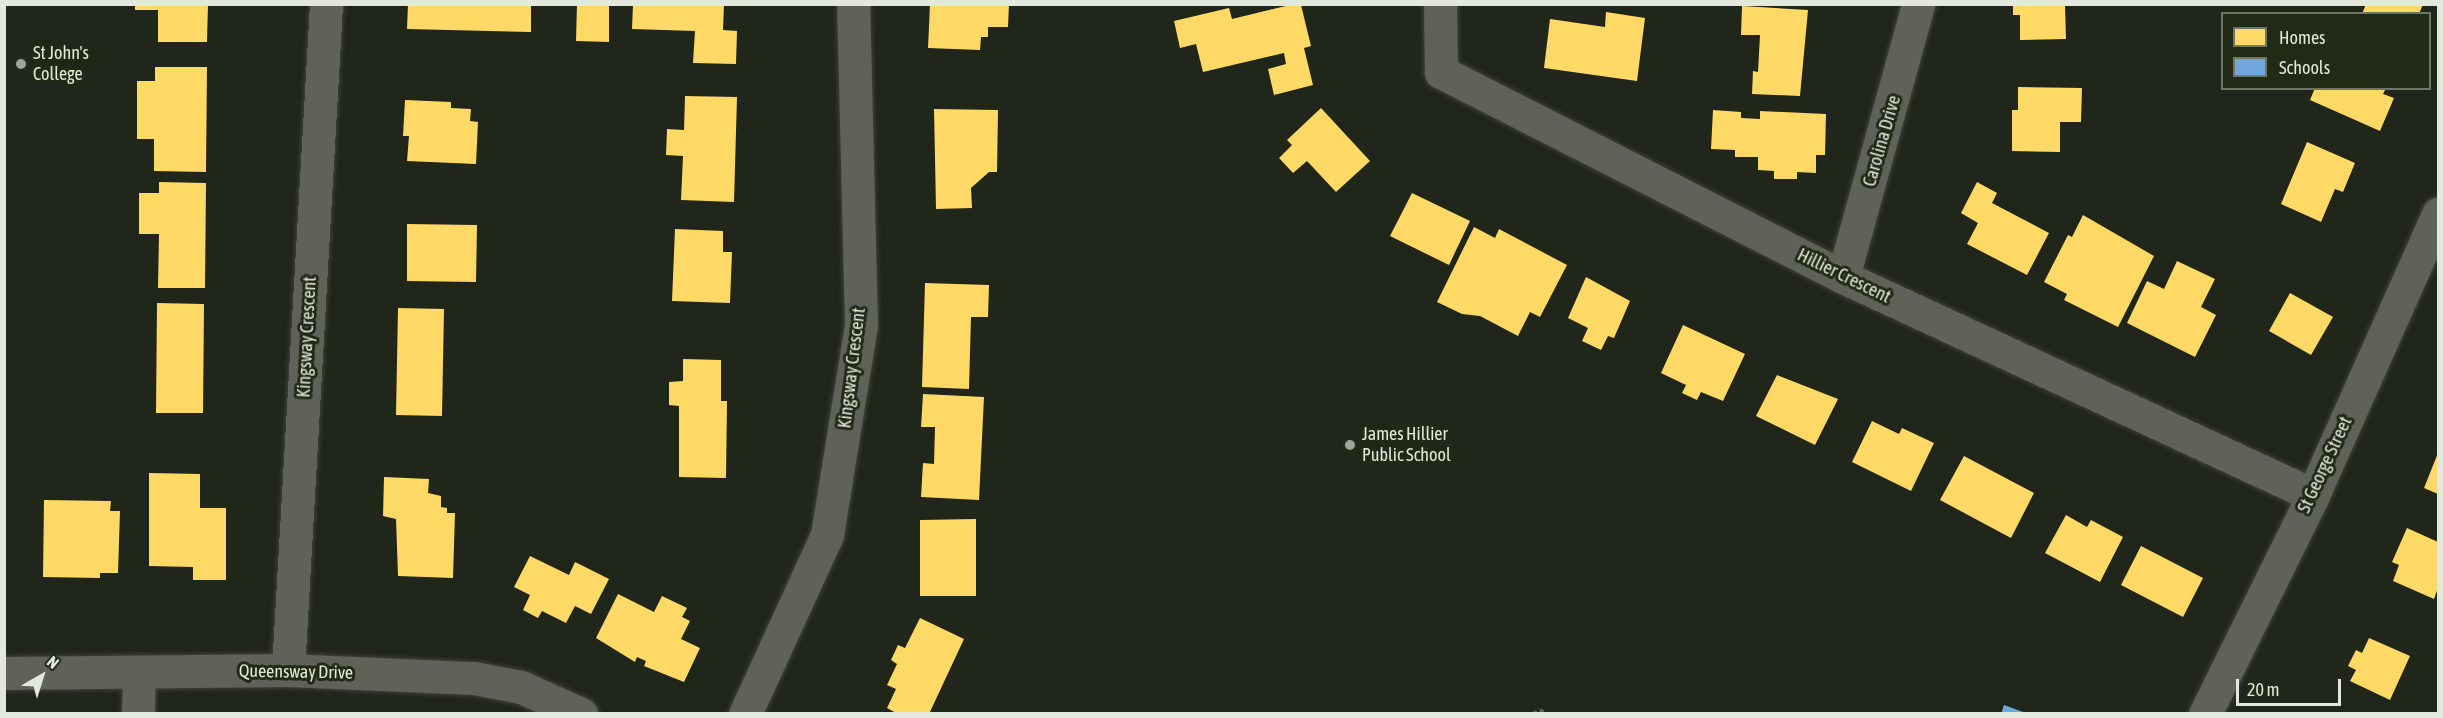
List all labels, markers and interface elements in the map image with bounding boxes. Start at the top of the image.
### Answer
legend [2221,12,2431,90]
text: Homes [2279,27,2325,48]
place label: St John's College [33,43,89,86]
marker: St John's College [14,57,28,71]
text: Schools [2279,57,2330,78]
street label: Carolina Drive [1859,93,1905,189]
street label: Hillier Crescent [1794,244,1894,308]
street label: Kingsway Crescent [293,276,321,398]
street label: Kingsway Crescent [834,306,870,430]
street label: St George Street [2293,414,2357,516]
place label: James Hillier Public School [1362,424,1451,466]
marker: James Hillier Public School [1343,438,1357,452]
north arrow [12,646,72,706]
text: N [44,652,63,672]
street label: Queensway Drive [239,660,353,684]
scale bar [2239,667,2344,705]
text: 20 m [2247,679,2279,700]

